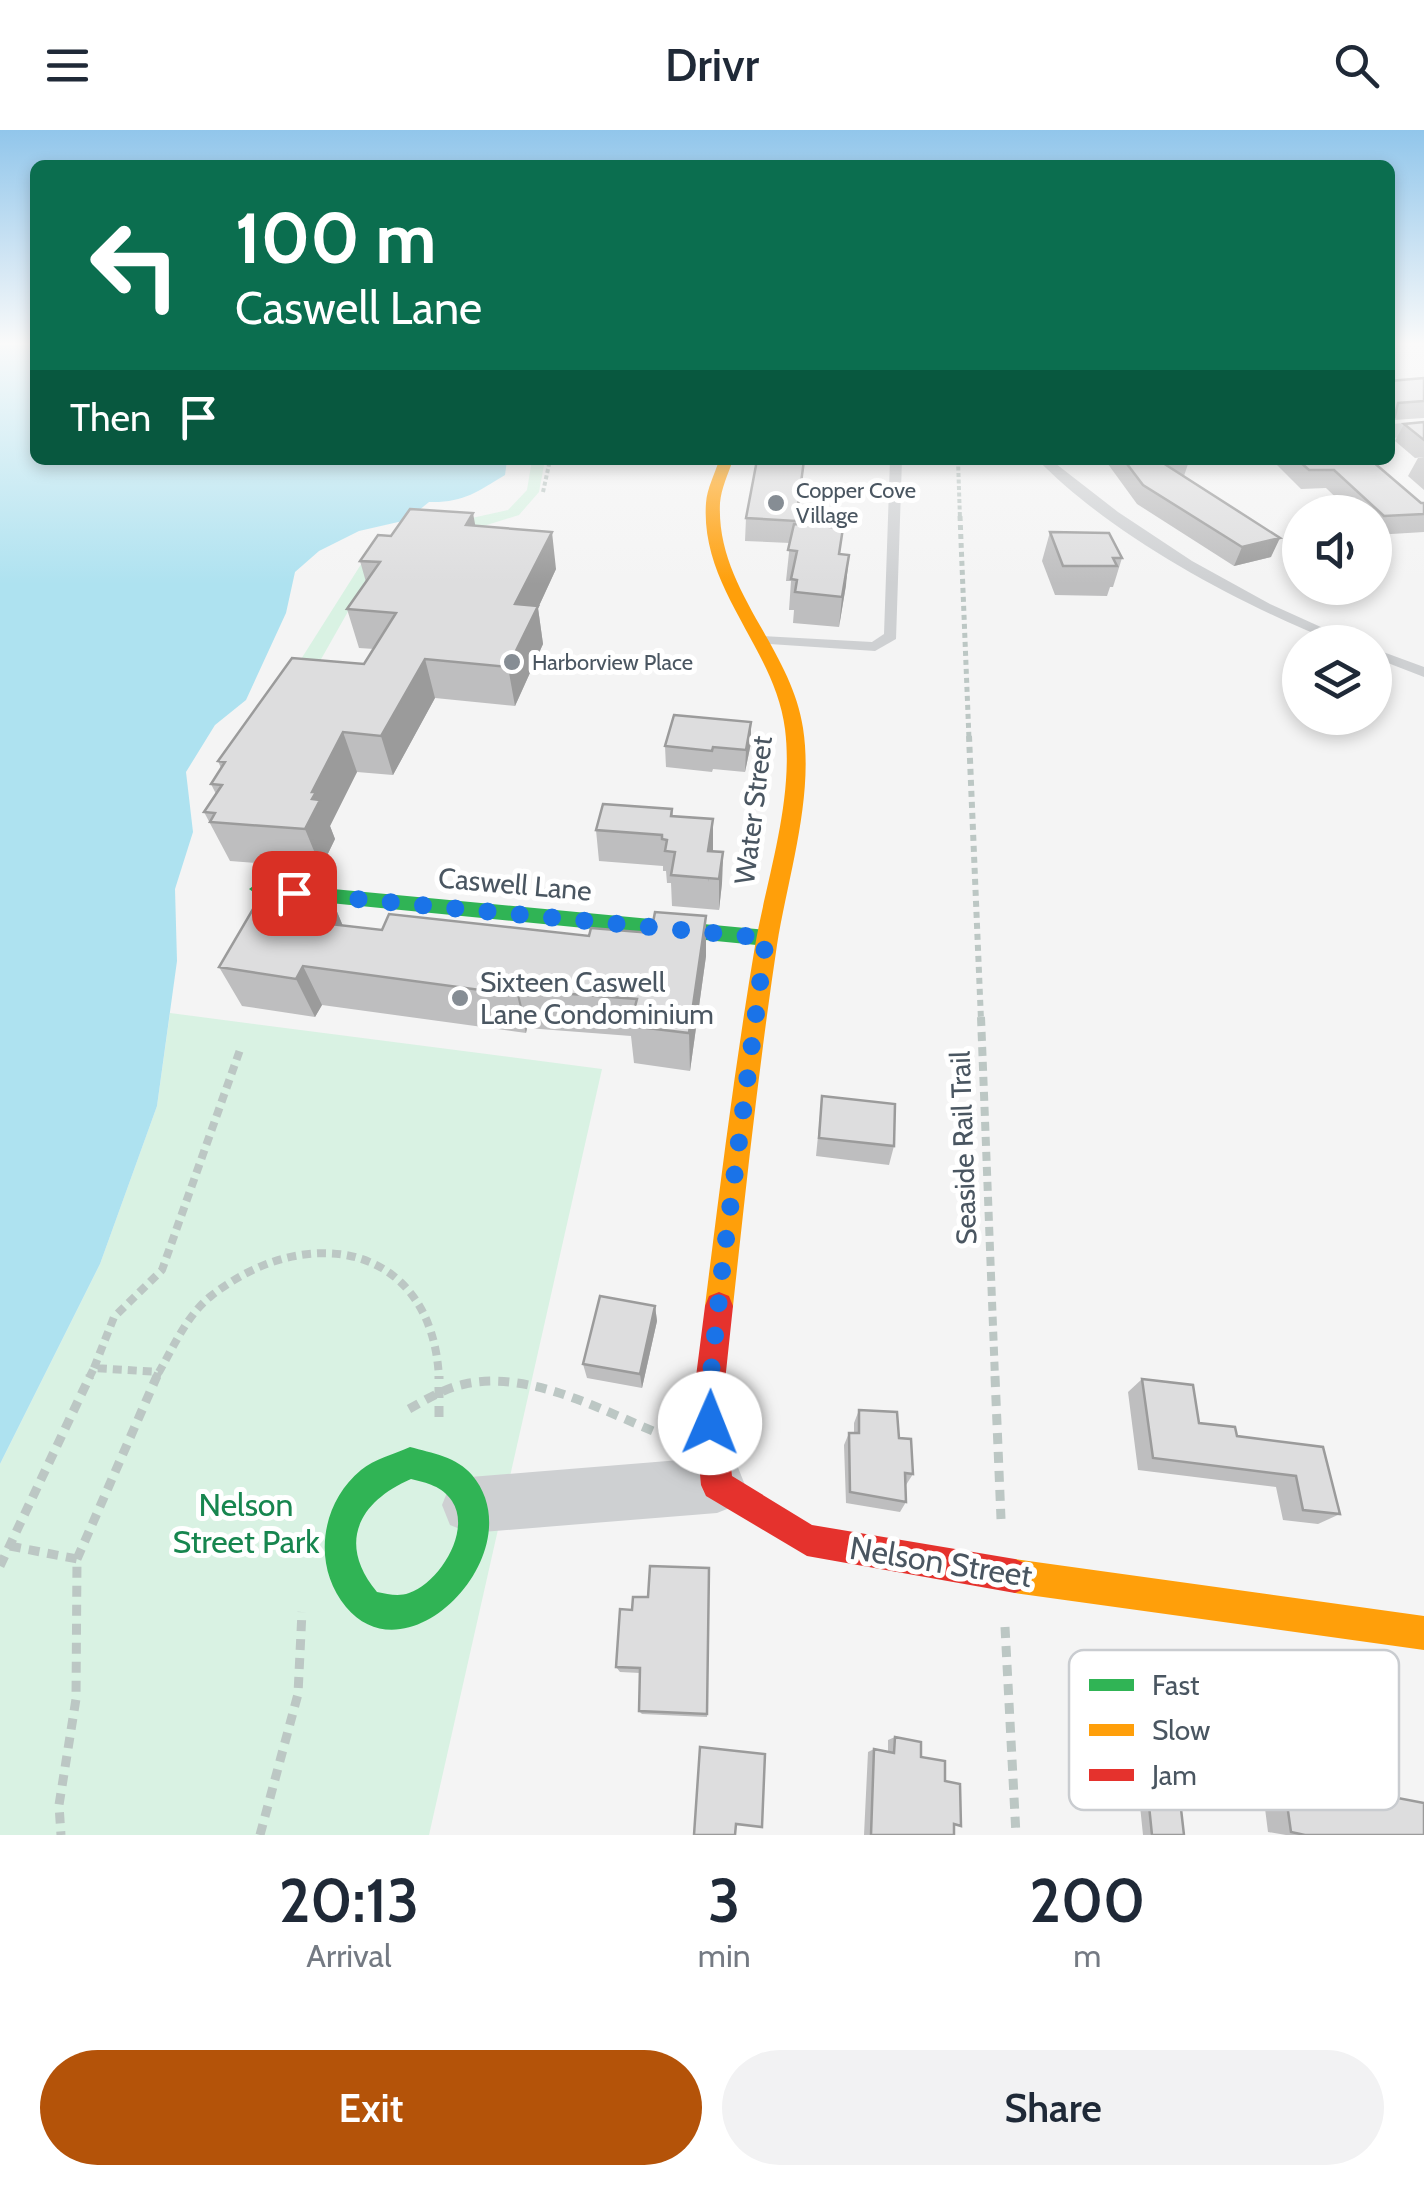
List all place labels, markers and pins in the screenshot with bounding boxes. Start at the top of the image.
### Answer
place label: Copper Cove Village [796,477,916,529]
marker: Copper Cove Village [765,492,787,514]
place label: Harborview Place [532,649,693,676]
marker: Harborview Place [501,651,523,673]
pin [252,851,337,936]
place label: Sixteen Caswell Lane Condominium [480,965,714,1031]
marker: Sixteen Caswell Lane Condominium [449,987,471,1009]

